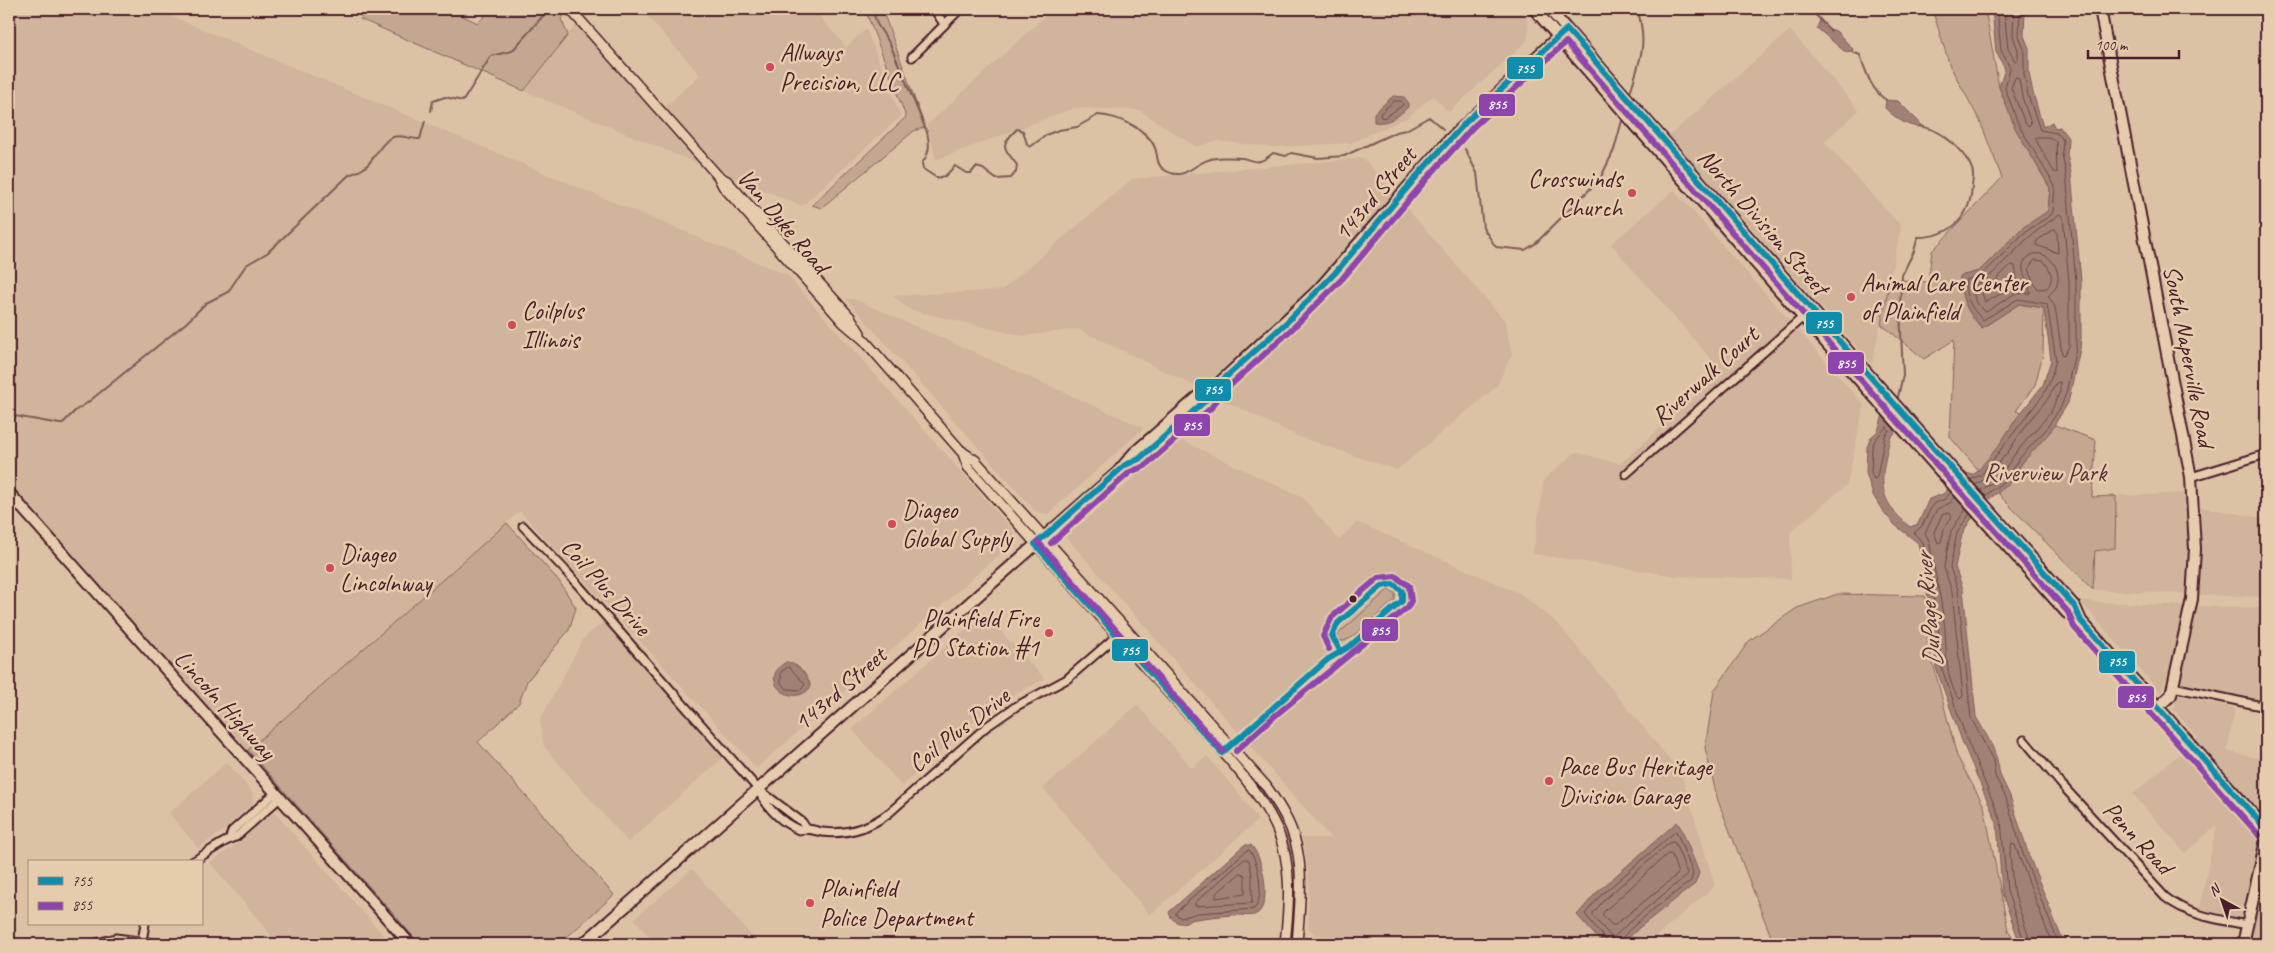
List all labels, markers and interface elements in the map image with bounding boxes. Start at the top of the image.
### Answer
scale bar [2088,28,2179,60]
text: 100 m [2095,36,2129,55]
place label: Allways Precision, LLC [780,37,902,98]
line badge: 755 [1506,56,1544,80]
text: 755 [1516,60,1536,77]
marker: Allways Precision, LLC [764,61,776,73]
line badge: 855 [1478,93,1516,117]
text: 855 [1488,96,1508,113]
street label: 143rd Street [1327,139,1425,247]
street label: North Division Street [1690,142,1838,305]
street label: Van Dyke Road [730,162,839,283]
place label: Crosswinds Church [1528,163,1624,224]
marker: Crosswinds Church [1626,187,1638,199]
street label: South Naperville Road [2156,263,2223,453]
place label: Animal Care Center of Plainfield [1861,267,2030,328]
marker: Animal Care Center of Plainfield [1845,291,1857,303]
place label: Coilplus Illinois [522,295,585,356]
line badge: 755 [1805,311,1843,335]
text: 755 [1815,315,1835,332]
street label: Riverwalk Court [1645,318,1767,433]
marker: Coilplus Illinois [506,319,518,331]
line badge: 855 [1827,351,1865,375]
text: 855 [1837,355,1857,372]
line badge: 755 [1194,378,1232,402]
text: 755 [1204,381,1224,398]
line badge: 855 [1173,413,1211,437]
text: 855 [1183,417,1203,434]
park label: Riverview Park [1984,457,2108,489]
place label: Diageo Global Supply [902,494,1014,555]
marker: Diageo Global Supply [886,518,898,530]
street label: Coil Plus Drive [554,532,659,644]
place label: Diageo Lincolnway [340,538,434,599]
water label: DuPage River [1906,547,1949,668]
marker: Diageo Lincolnway [324,562,336,574]
unlabelled marker [1348,594,1358,604]
place label: Plainfield Fire PD Station #1 [912,603,1041,664]
line badge: 855 [1361,618,1399,642]
text: 855 [1371,622,1391,639]
marker: Plainfield Fire PD Station #1 [1043,627,1055,639]
street label: 143rd Street [787,638,895,738]
line badge: 755 [1111,638,1149,662]
text: 755 [1121,642,1141,659]
street label: Lincoln Highway [167,643,284,768]
line badge: 755 [2098,650,2136,674]
text: 755 [2108,653,2128,670]
street label: Coil Plus Drive [902,679,1018,780]
line badge: 855 [2117,685,2155,709]
text: 855 [2127,689,2147,706]
place label: Pace Bus Heritage Division Garage [1559,751,1714,812]
marker: Pace Bus Heritage Division Garage [1543,775,1555,787]
street label: Penn Road [2096,794,2182,884]
legend [28,860,202,926]
text: 755 [72,872,94,891]
place label: Plainfield Police Department [820,873,975,934]
north arrow [2198,876,2248,926]
text: N [2205,880,2225,900]
text: 855 [72,896,94,915]
marker: Plainfield Police Department [804,897,816,909]

